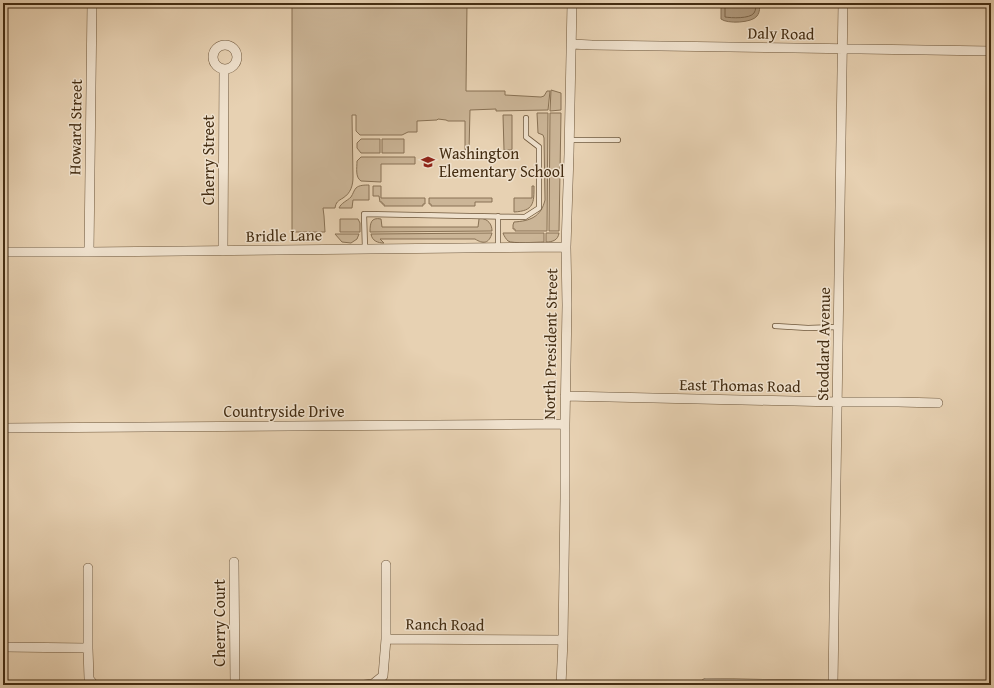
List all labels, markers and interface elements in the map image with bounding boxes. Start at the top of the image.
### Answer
street label: Daly Road [747,20,815,46]
street label: Howard Street [62,78,88,175]
street label: Cherry Street [196,114,220,205]
place label: Washington Elementary School [439,141,565,183]
school or university icon: Washington Elementary School [420,154,436,170]
street label: Bridle Lane [246,222,322,248]
street label: North President Street [537,268,563,420]
street label: Stoddard Avenue [810,287,836,401]
street label: East Thomas Road [679,372,801,398]
street label: Countryside Drive [223,399,345,423]
street label: Cherry Court [207,579,231,667]
street label: Ranch Road [405,611,485,637]

